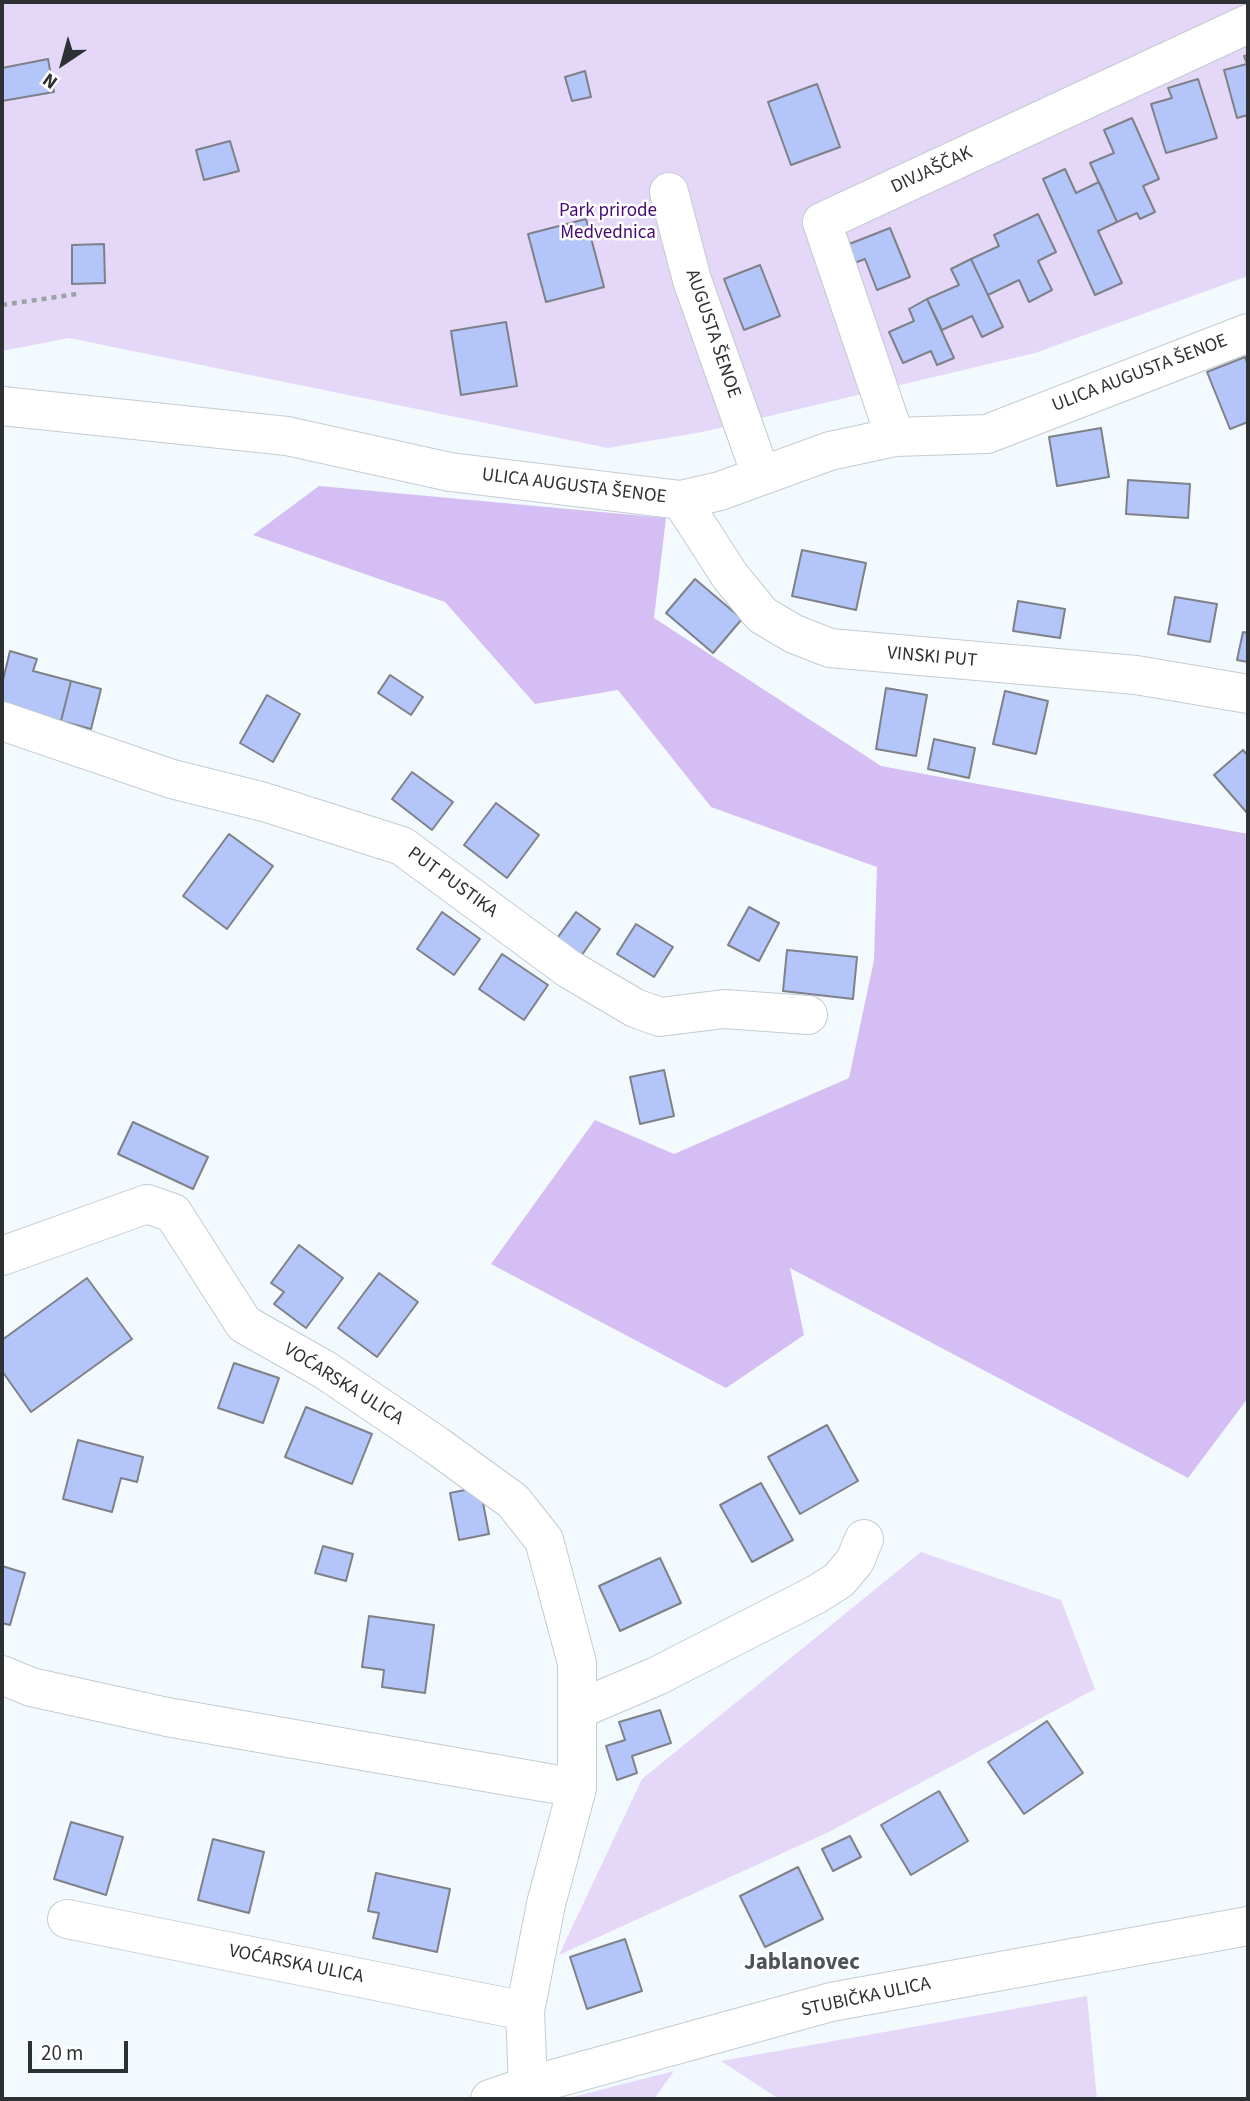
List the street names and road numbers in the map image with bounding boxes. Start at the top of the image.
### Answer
street label: DIVJAŠČAK [888,142,976,200]
street label: AUGUSTA ŠENOE [679,267,745,401]
street label: ULICA AUGUSTA ŠENOE [1049,330,1231,418]
street label: ULICA AUGUSTA ŠENOE [480,464,668,510]
street label: VINSKI PUT [886,643,978,673]
street label: PUT PUSTIKA [402,843,502,923]
street label: VOĆARSKA ULICA [279,1339,407,1431]
street label: VOĆARSKA ULICA [227,1941,365,1989]
street label: STUBIČKA ULICA [799,1973,933,2023]

